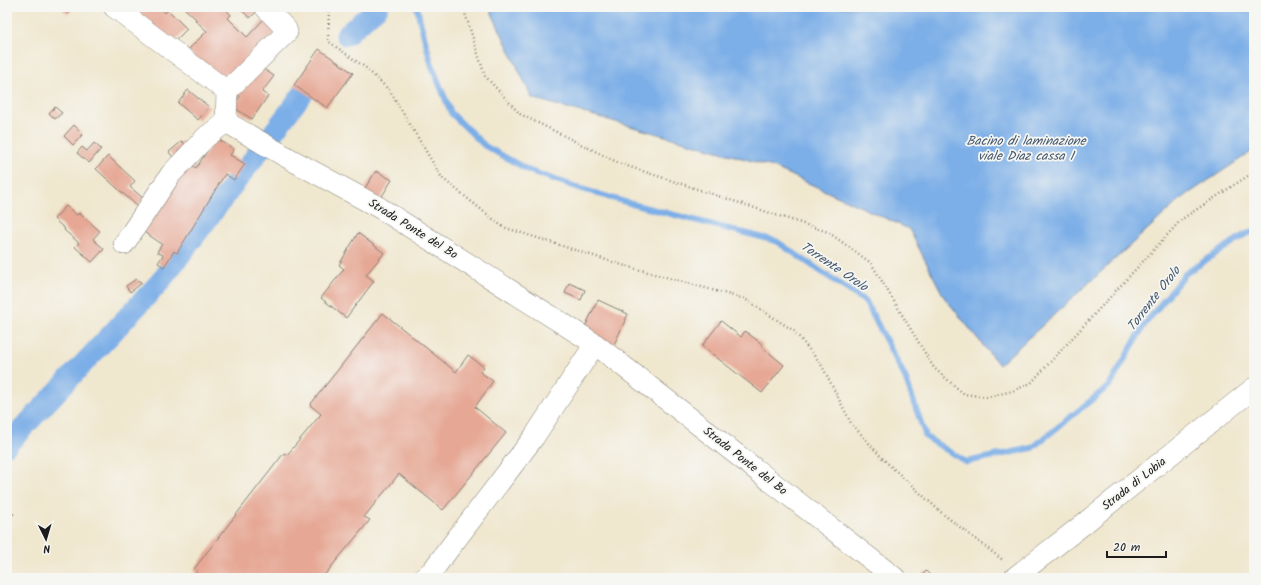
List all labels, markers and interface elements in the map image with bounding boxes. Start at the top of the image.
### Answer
water label: Bacino di laminazione viale Diaz cassa 1 [966,131,1087,167]
street label: Strada Ponte del Bo [365,194,461,264]
water label: Torrente Orolo [796,237,873,298]
water label: Torrente Orolo [1122,261,1187,336]
street label: Strada Ponte del Bo [699,422,791,500]
street label: Strada di Lobia [1098,452,1171,515]
north arrow [26,519,66,559]
scale bar [1107,533,1166,559]
text: 20 m [1113,538,1141,557]
text: N [42,539,51,557]

